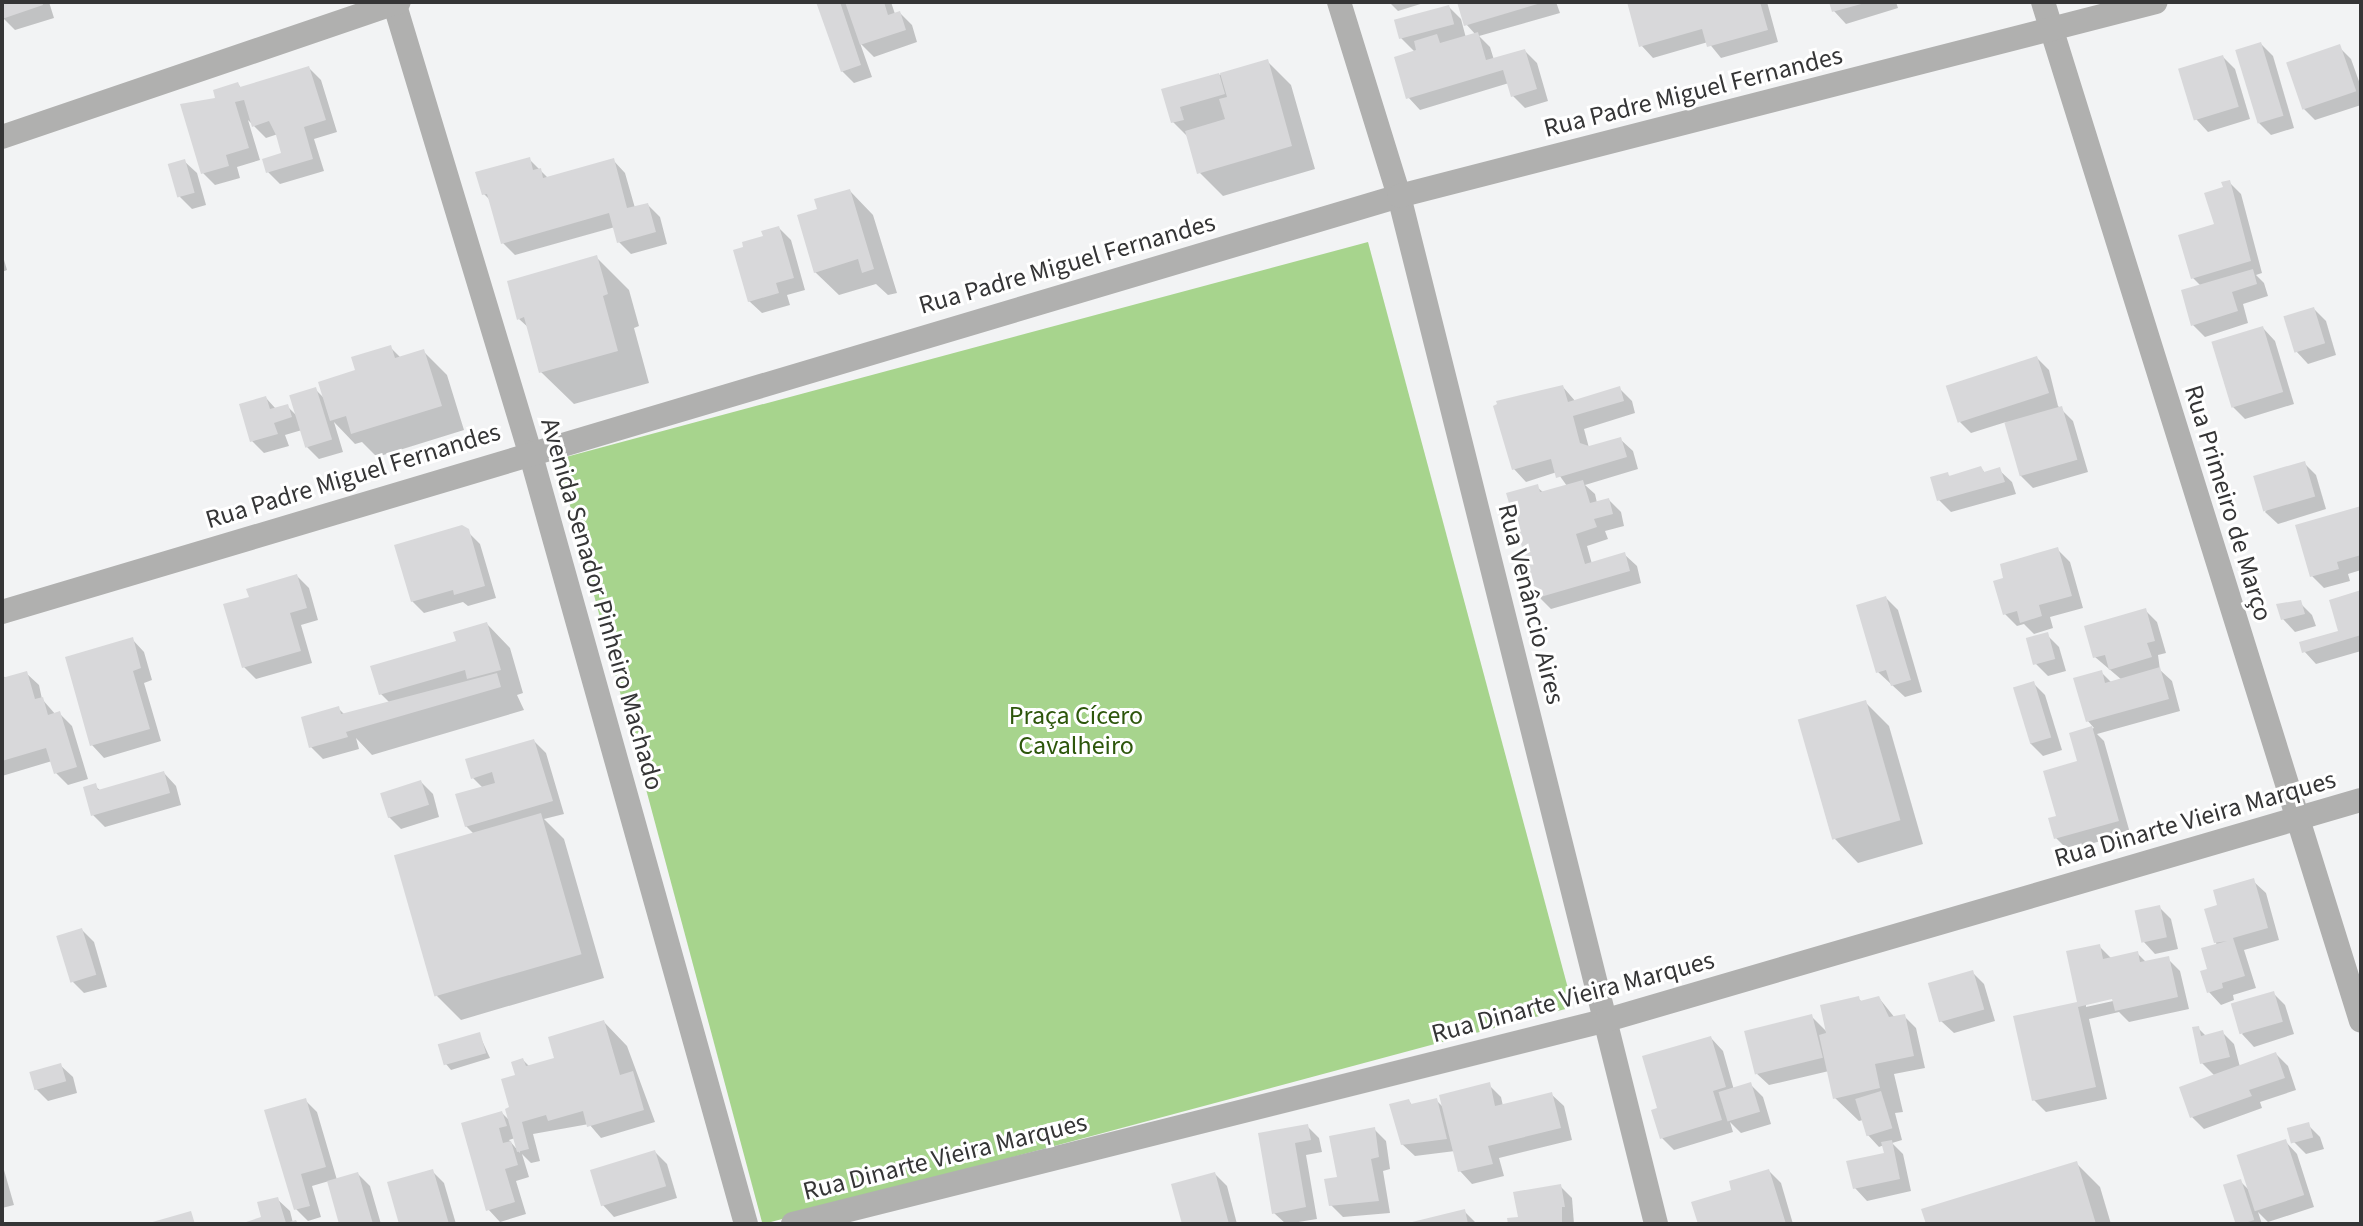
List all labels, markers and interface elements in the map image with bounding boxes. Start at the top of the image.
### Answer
street label: Rua Padre Miguel Fernandes [1540,40,1846,144]
street label: Rua Padre Miguel Fernandes [915,207,1219,321]
street label: Rua Primeiro de Março [2177,381,2279,625]
street label: Avenida Senador Pinheiro Machado [534,414,670,794]
street label: Rua Padre Miguel Fernandes [202,416,504,536]
street label: Rua Venâncio Aires [1491,501,1571,707]
park label: Praça Cícero Cavalheiro [1009,700,1143,762]
street label: Rua Dinarte Vieira Marques [2051,764,2339,874]
street label: Rua Dinarte Vieira Marques [1428,944,1718,1050]
street label: Rua Dinarte Vieira Marques [800,1107,1090,1207]

